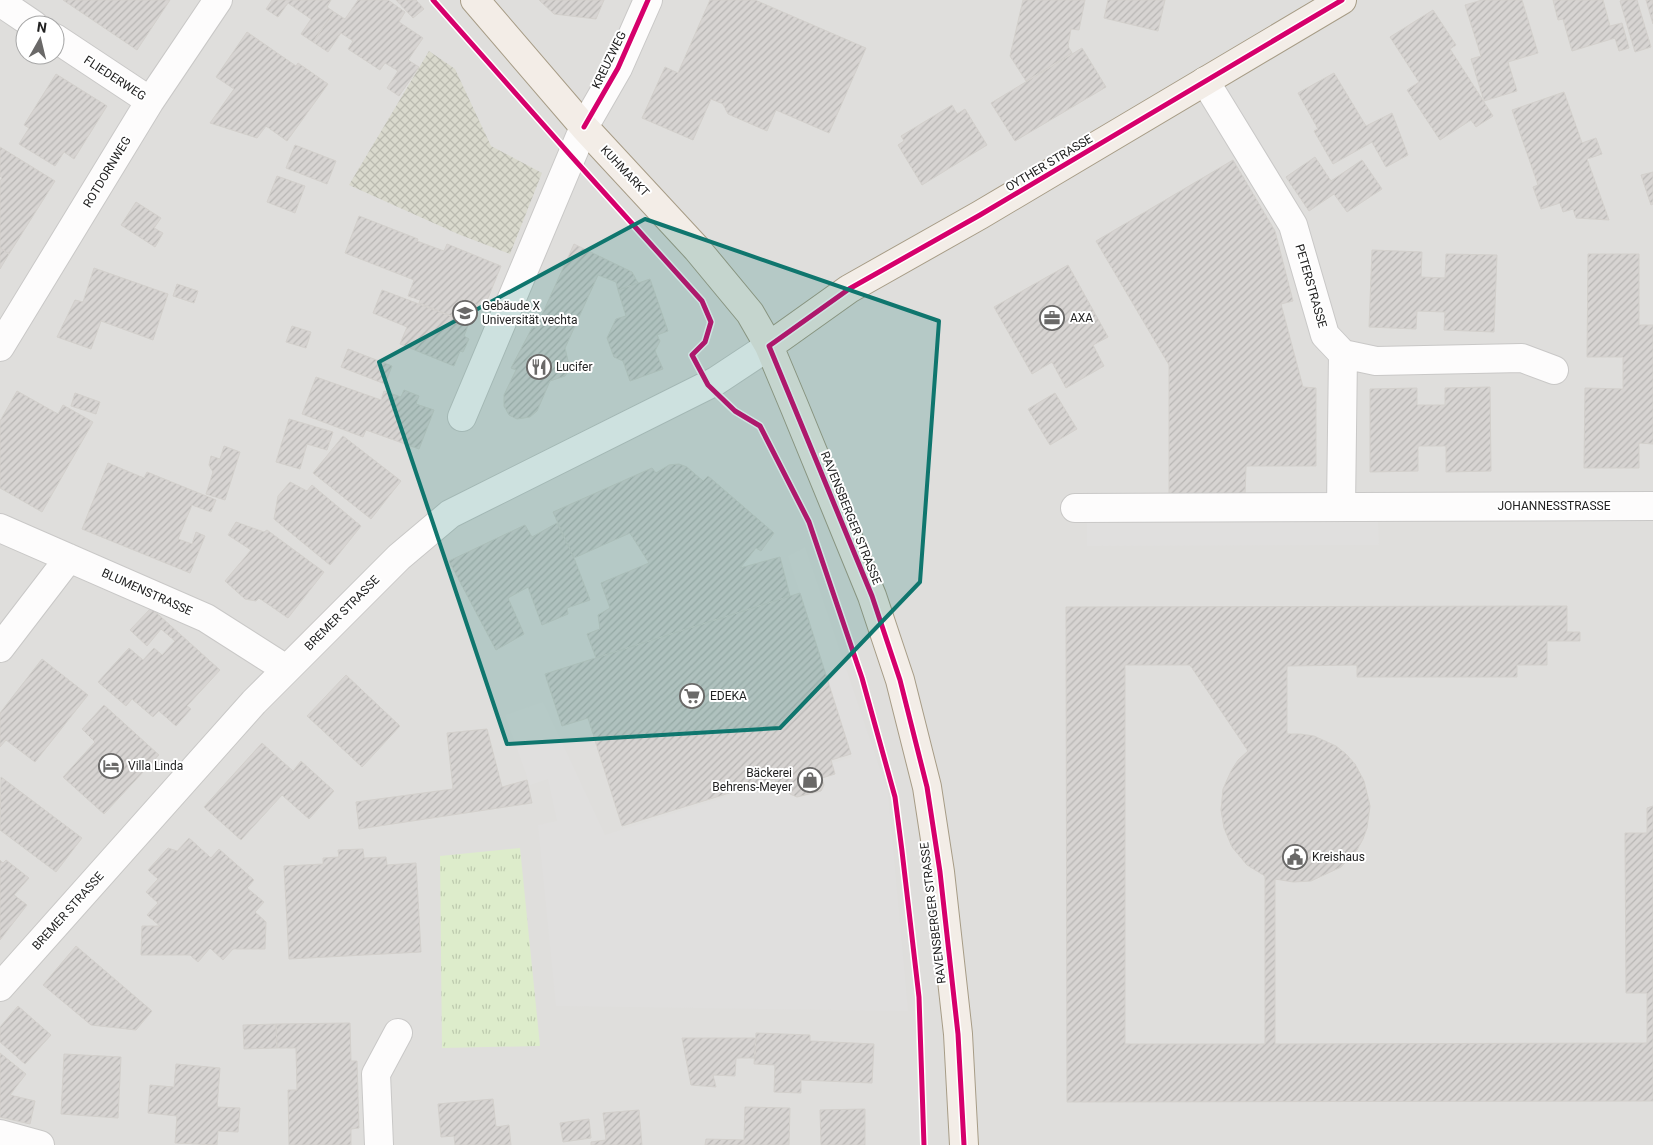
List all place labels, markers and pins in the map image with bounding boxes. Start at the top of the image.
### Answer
place label: Gebäude X Universität vechta [482,299,577,327]
school or university icon: Gebäude X Universität vechta [452,300,478,326]
office icon: AXA [1039,305,1065,331]
place label: AXA [1070,311,1093,325]
restaurant icon: Lucifer [526,354,552,380]
place label: Lucifer [556,360,592,374]
supermarket icon: EDEKA [679,683,705,709]
place label: EDEKA [710,689,747,703]
hotel icon: Villa Linda [98,753,124,779]
place label: Villa Linda [128,759,183,773]
place label: Bäckerei Behrens-Meyer [712,766,792,794]
shop icon: Bäckerei Behrens-Meyer [797,767,823,793]
public building icon: Kreishaus [1282,844,1308,870]
place label: Kreishaus [1312,850,1365,864]

